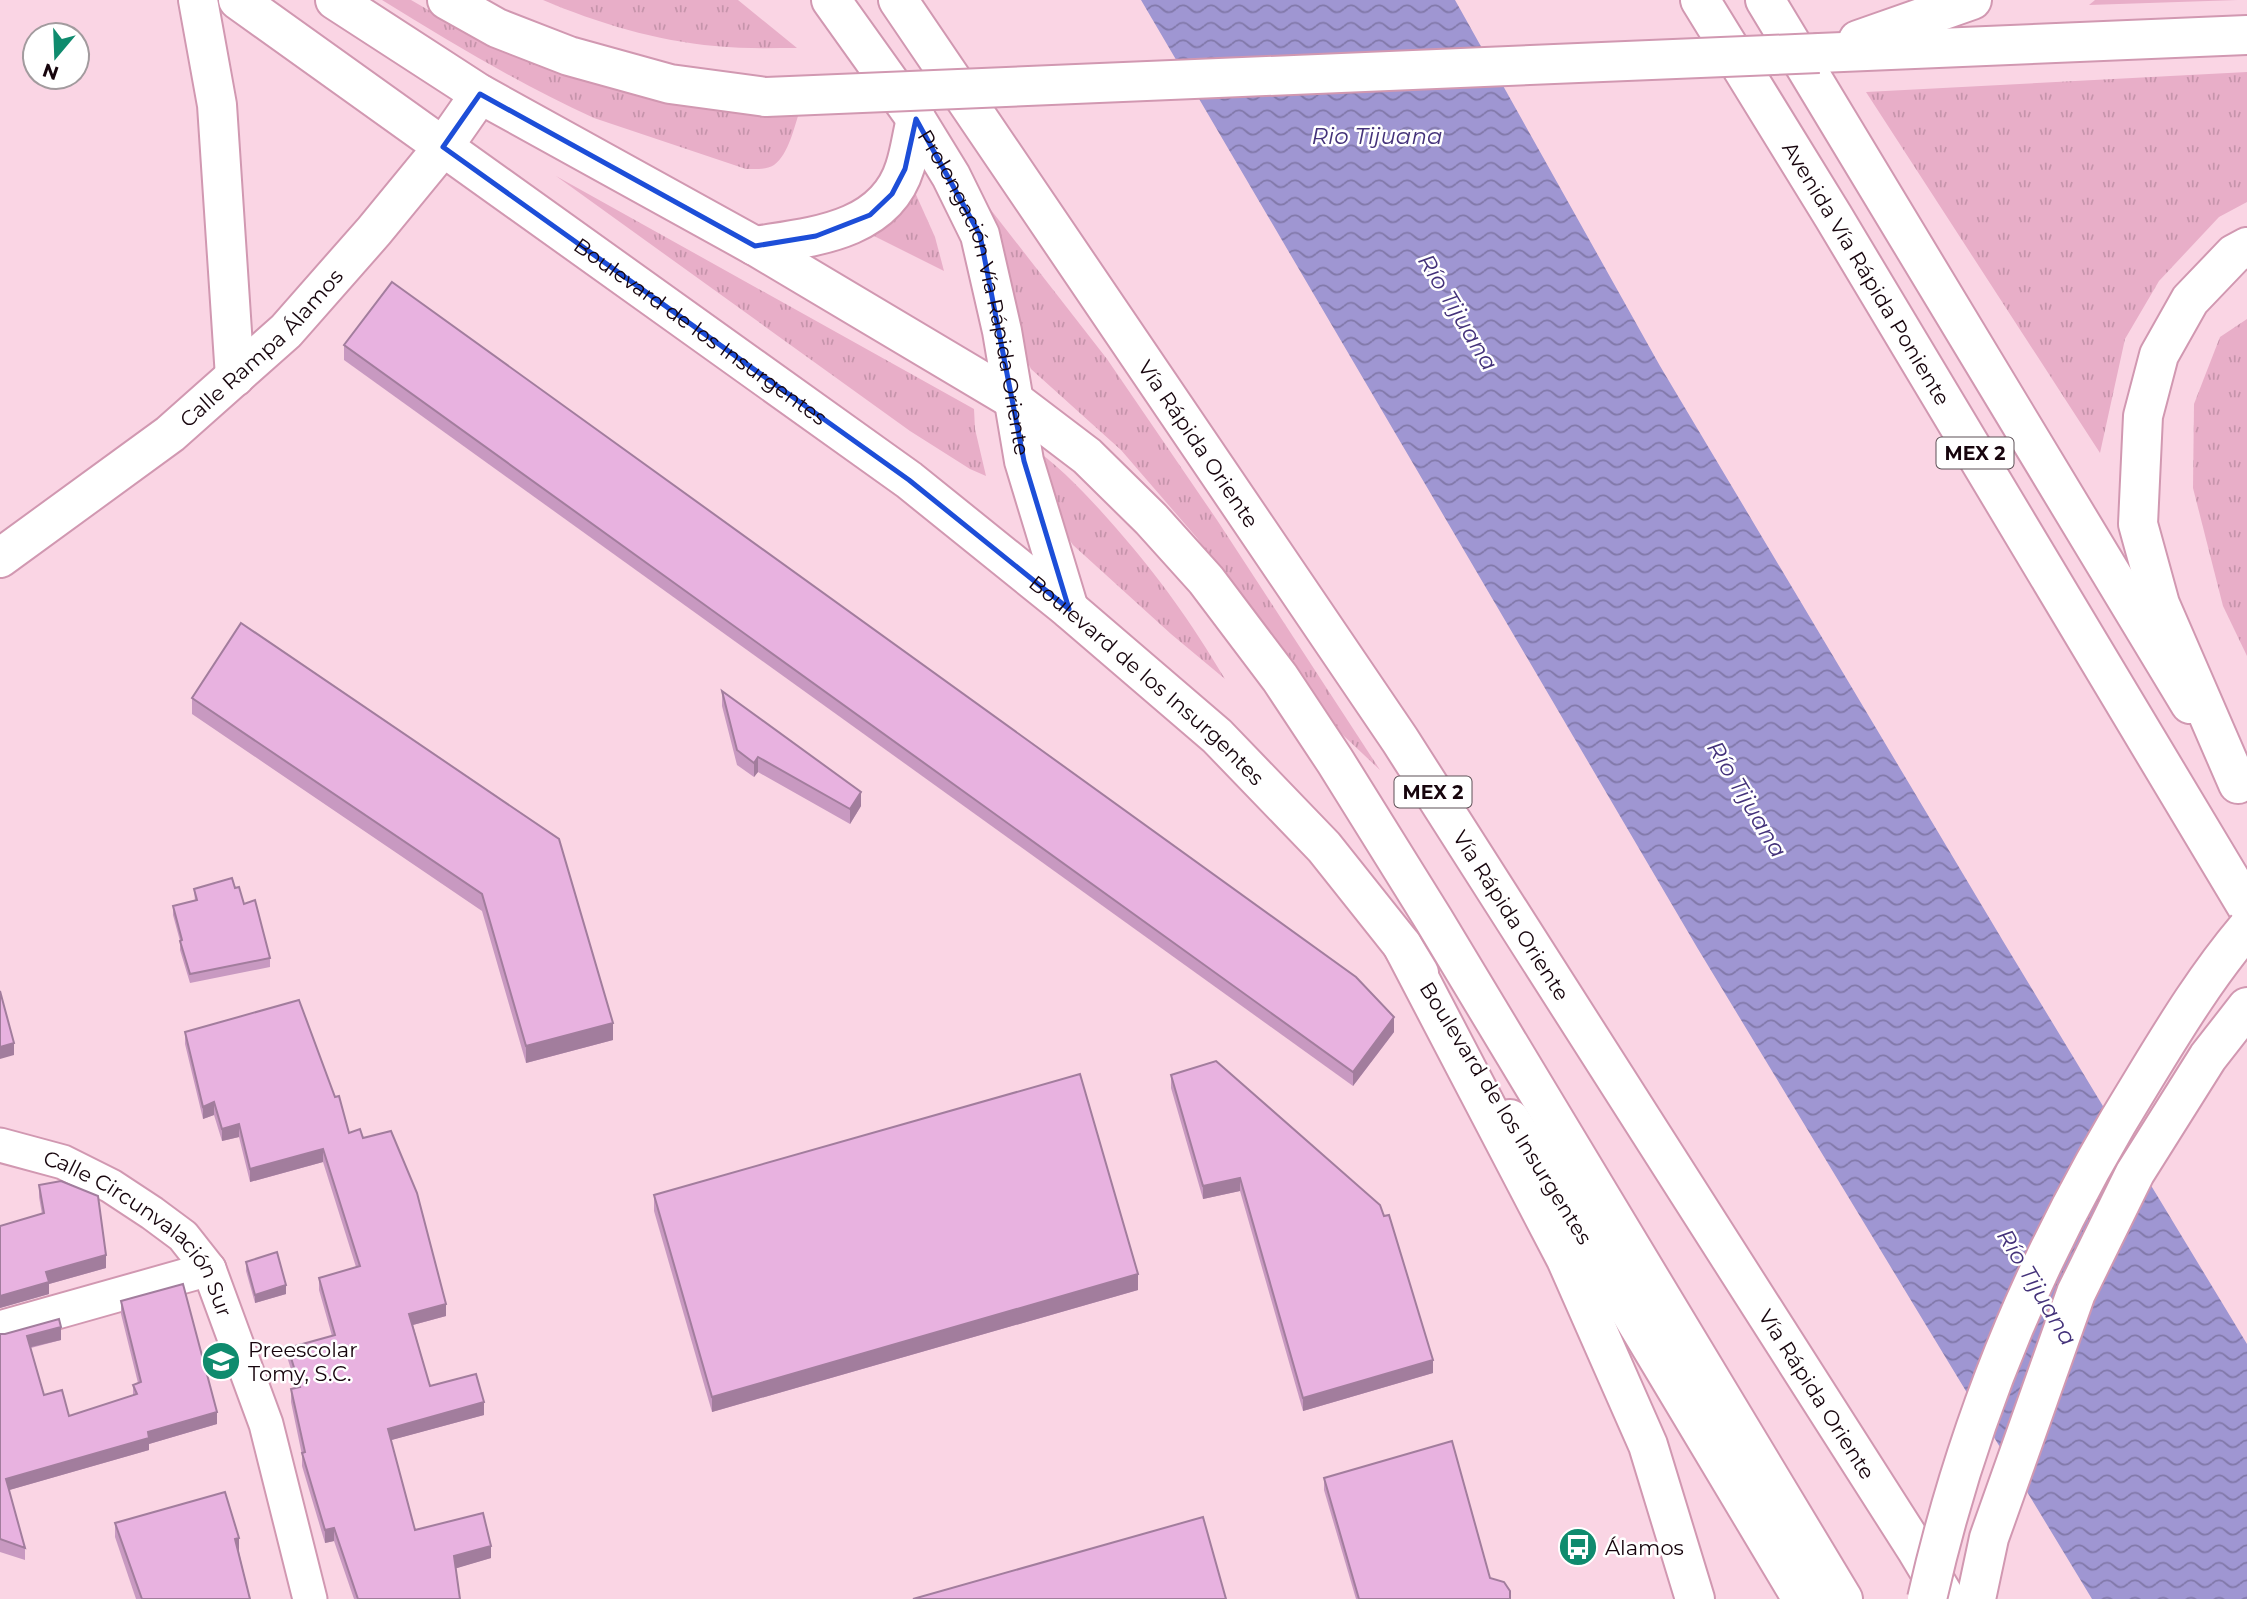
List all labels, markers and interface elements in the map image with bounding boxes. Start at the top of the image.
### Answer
north arrow [21,21,91,91]
text: N [40,58,62,85]
water label: Rio Tijuana [1311,122,1443,150]
street label: Prolongación Vía Rápida Oriente [913,125,1035,457]
street label: Avenida Vía Rápida Poniente [1778,137,1956,409]
street label: Boulevard de los Insurgentes [569,232,832,430]
water label: Río Tijuana [1412,249,1504,375]
street label: Calle Rampa Álamos [174,263,348,432]
street label: Vía Rápida Oriente [1133,355,1264,532]
road number: MEX 2 [1937,437,2014,468]
street label: Boulevard de los Insurgentes [1025,570,1270,790]
water label: Río Tijuana [1701,736,1793,862]
road number: MEX 2 [1394,776,1472,807]
street label: Vía Rápida Oriente [1448,826,1575,1005]
street label: Boulevard de los Insurgentes [1415,977,1597,1249]
street label: Calle Circunvalación Sur [41,1145,238,1320]
water label: Río Tijuana [1991,1224,2083,1350]
street label: Vía Rápida Oriente [1754,1304,1881,1484]
place label: Preescolar Tomy, S.C. [248,1337,358,1386]
school or university icon: Preescolar Tomy, S.C. [200,1340,242,1382]
bus stop icon: Álamos [1557,1526,1599,1568]
place label: Álamos [1605,1535,1684,1560]

